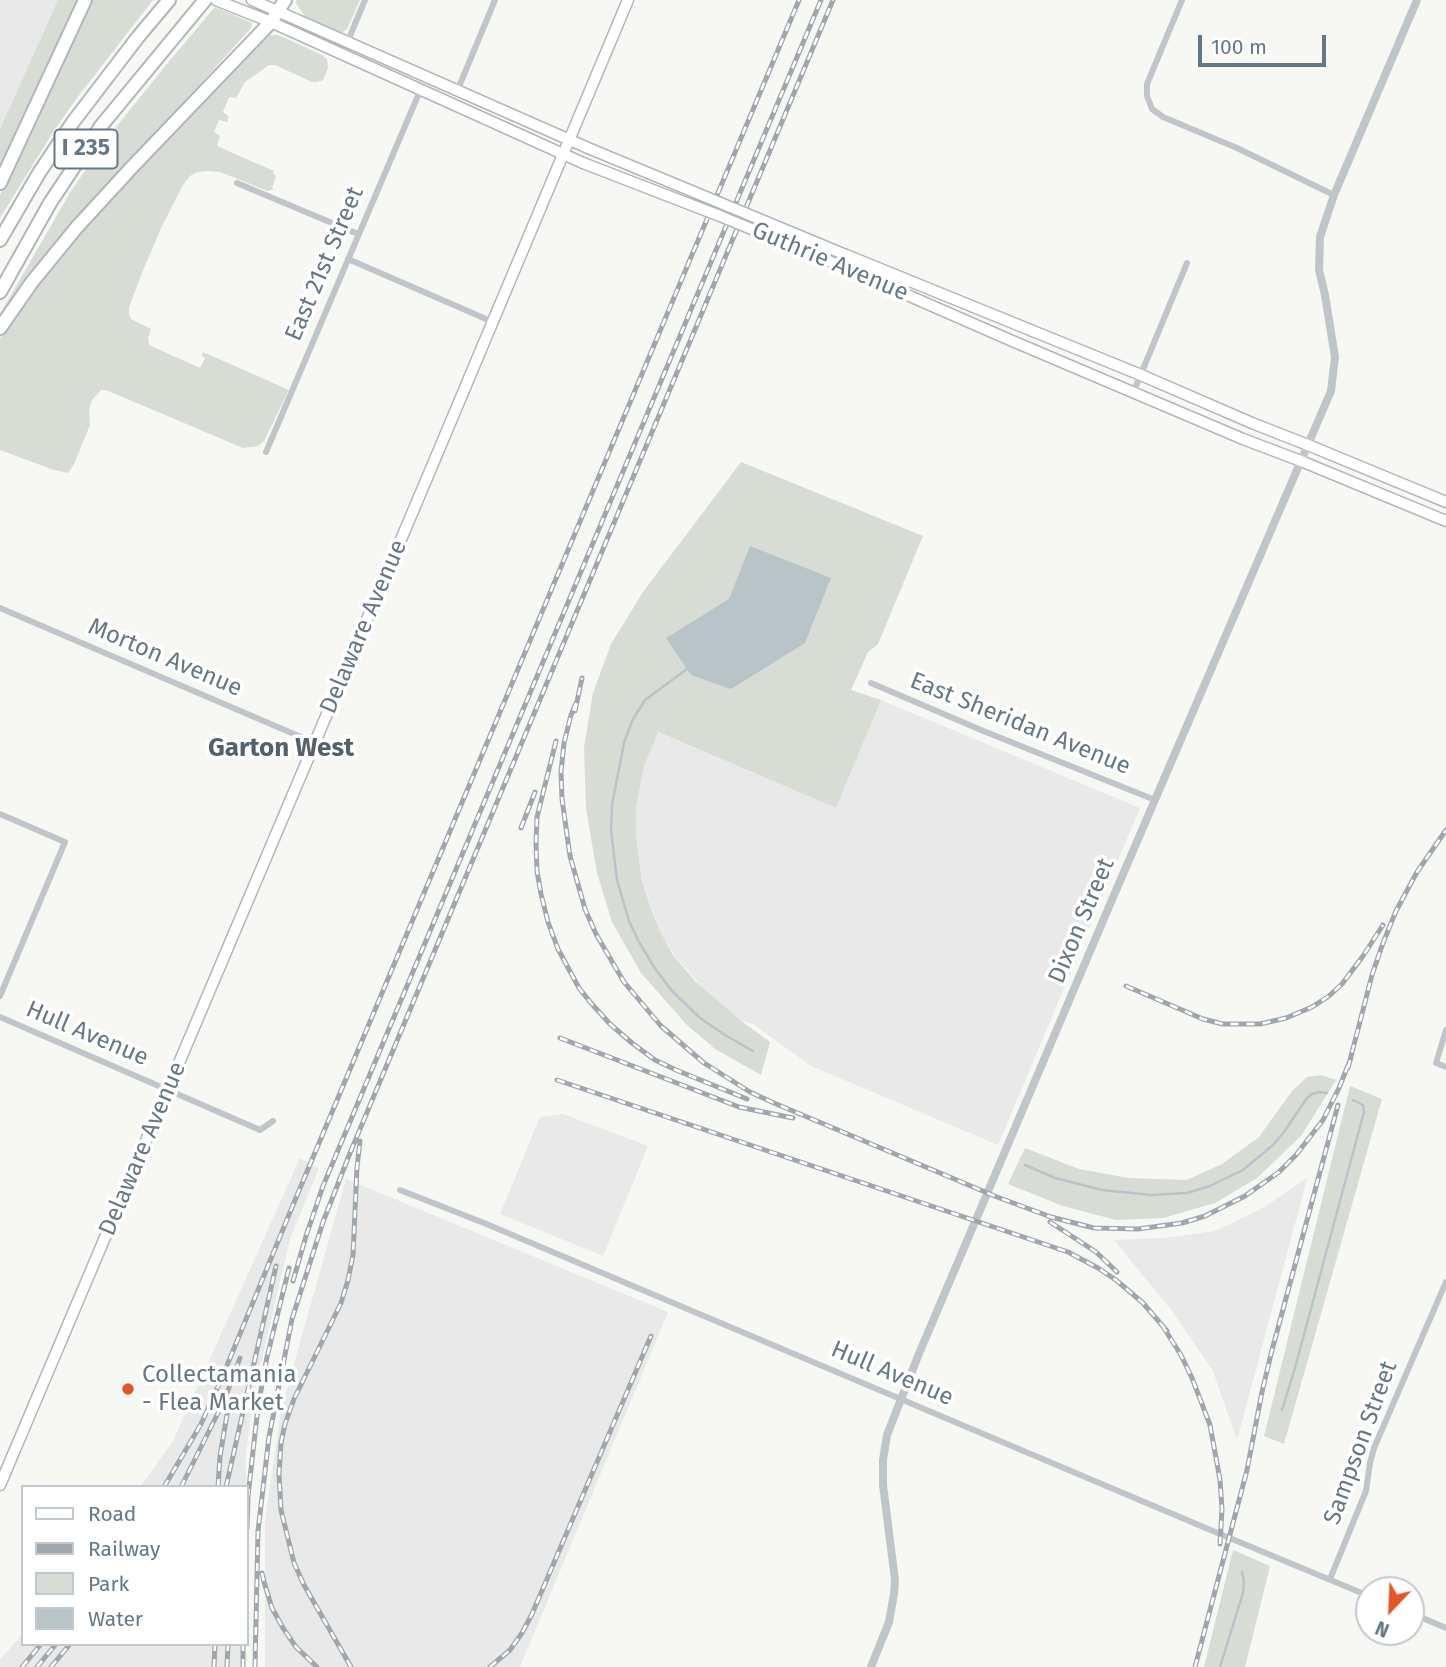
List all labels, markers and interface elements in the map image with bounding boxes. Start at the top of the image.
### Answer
scale bar [1201,21,1329,65]
text: 100 m [1211,34,1267,60]
road number: I 235 [55,130,118,168]
street label: East 21st Street [280,183,370,345]
street label: Guthrie Avenue [748,216,912,308]
street label: Delaware Avenue [314,536,414,718]
street label: Morton Avenue [84,613,246,703]
street label: East Sheridan Avenue [906,667,1134,781]
district label: Garton West [208,733,354,765]
street label: Dixon Street [1043,854,1121,988]
street label: Hull Avenue [21,995,153,1073]
street label: Delaware Avenue [93,1058,193,1240]
street label: Hull Avenue [826,1335,958,1413]
street label: Sampson Street [1318,1357,1404,1529]
place label: Collectamania - Flea Market [142,1361,297,1417]
marker: Collectamania - Flea Market [120,1381,136,1397]
legend [21,1485,248,1646]
text: Road [88,1501,136,1527]
text: Railway [88,1536,160,1562]
text: Park [88,1571,129,1597]
north arrow [1355,1576,1425,1646]
text: Water [88,1606,143,1632]
text: N [1372,1616,1393,1642]

